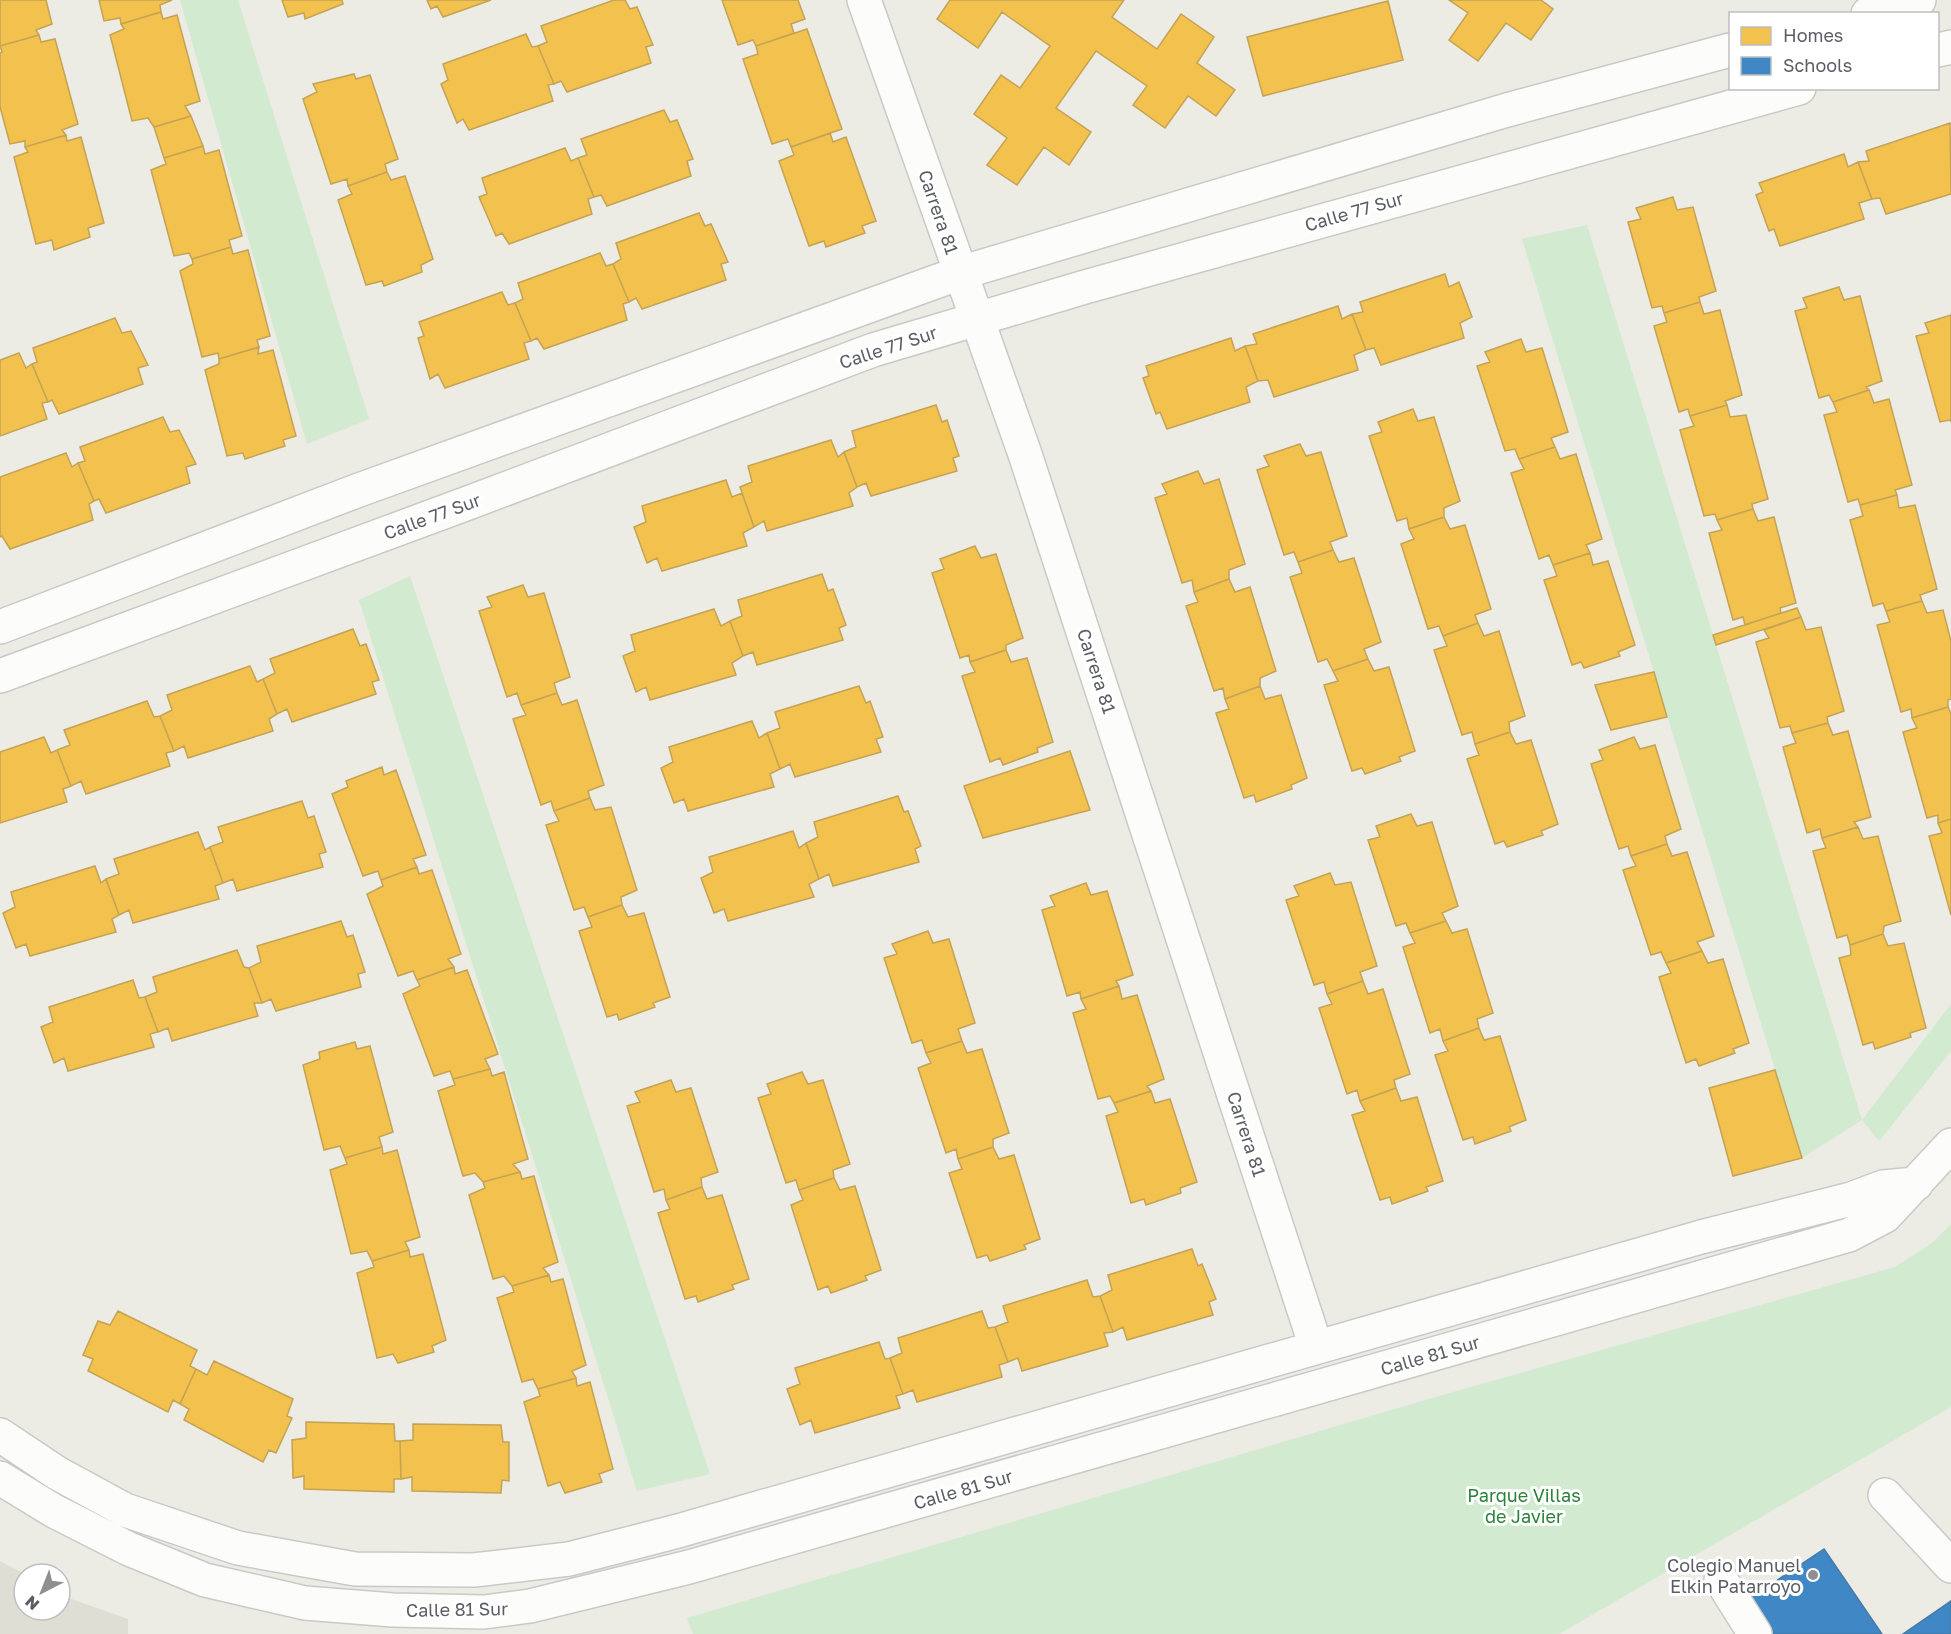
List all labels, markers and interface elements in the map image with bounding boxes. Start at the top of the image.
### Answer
legend [1729,12,1939,90]
text: Homes [1783,24,1843,46]
text: Schools [1783,54,1852,76]
street label: Carrera 81 [914,167,964,257]
street label: Calle 77 Sur [1302,186,1406,236]
street label: Calle 77 Sur [836,321,940,373]
street label: Calle 77 Sur [380,488,484,544]
street label: Carrera 81 [1073,626,1121,716]
street label: Carrera 81 [1223,1089,1271,1179]
street label: Calle 81 Sur [1378,1330,1482,1380]
street label: Calle 81 Sur [911,1464,1015,1514]
park label: Parque Villas de Javier [1467,1484,1581,1527]
place label: Colegio Manuel Elkin Patarroyo [1667,1554,1801,1597]
north arrow [12,1562,72,1622]
marker: Colegio Manuel Elkin Patarroyo [1806,1568,1820,1582]
text: N [21,1592,43,1615]
street label: Calle 81 Sur [406,1597,508,1621]

